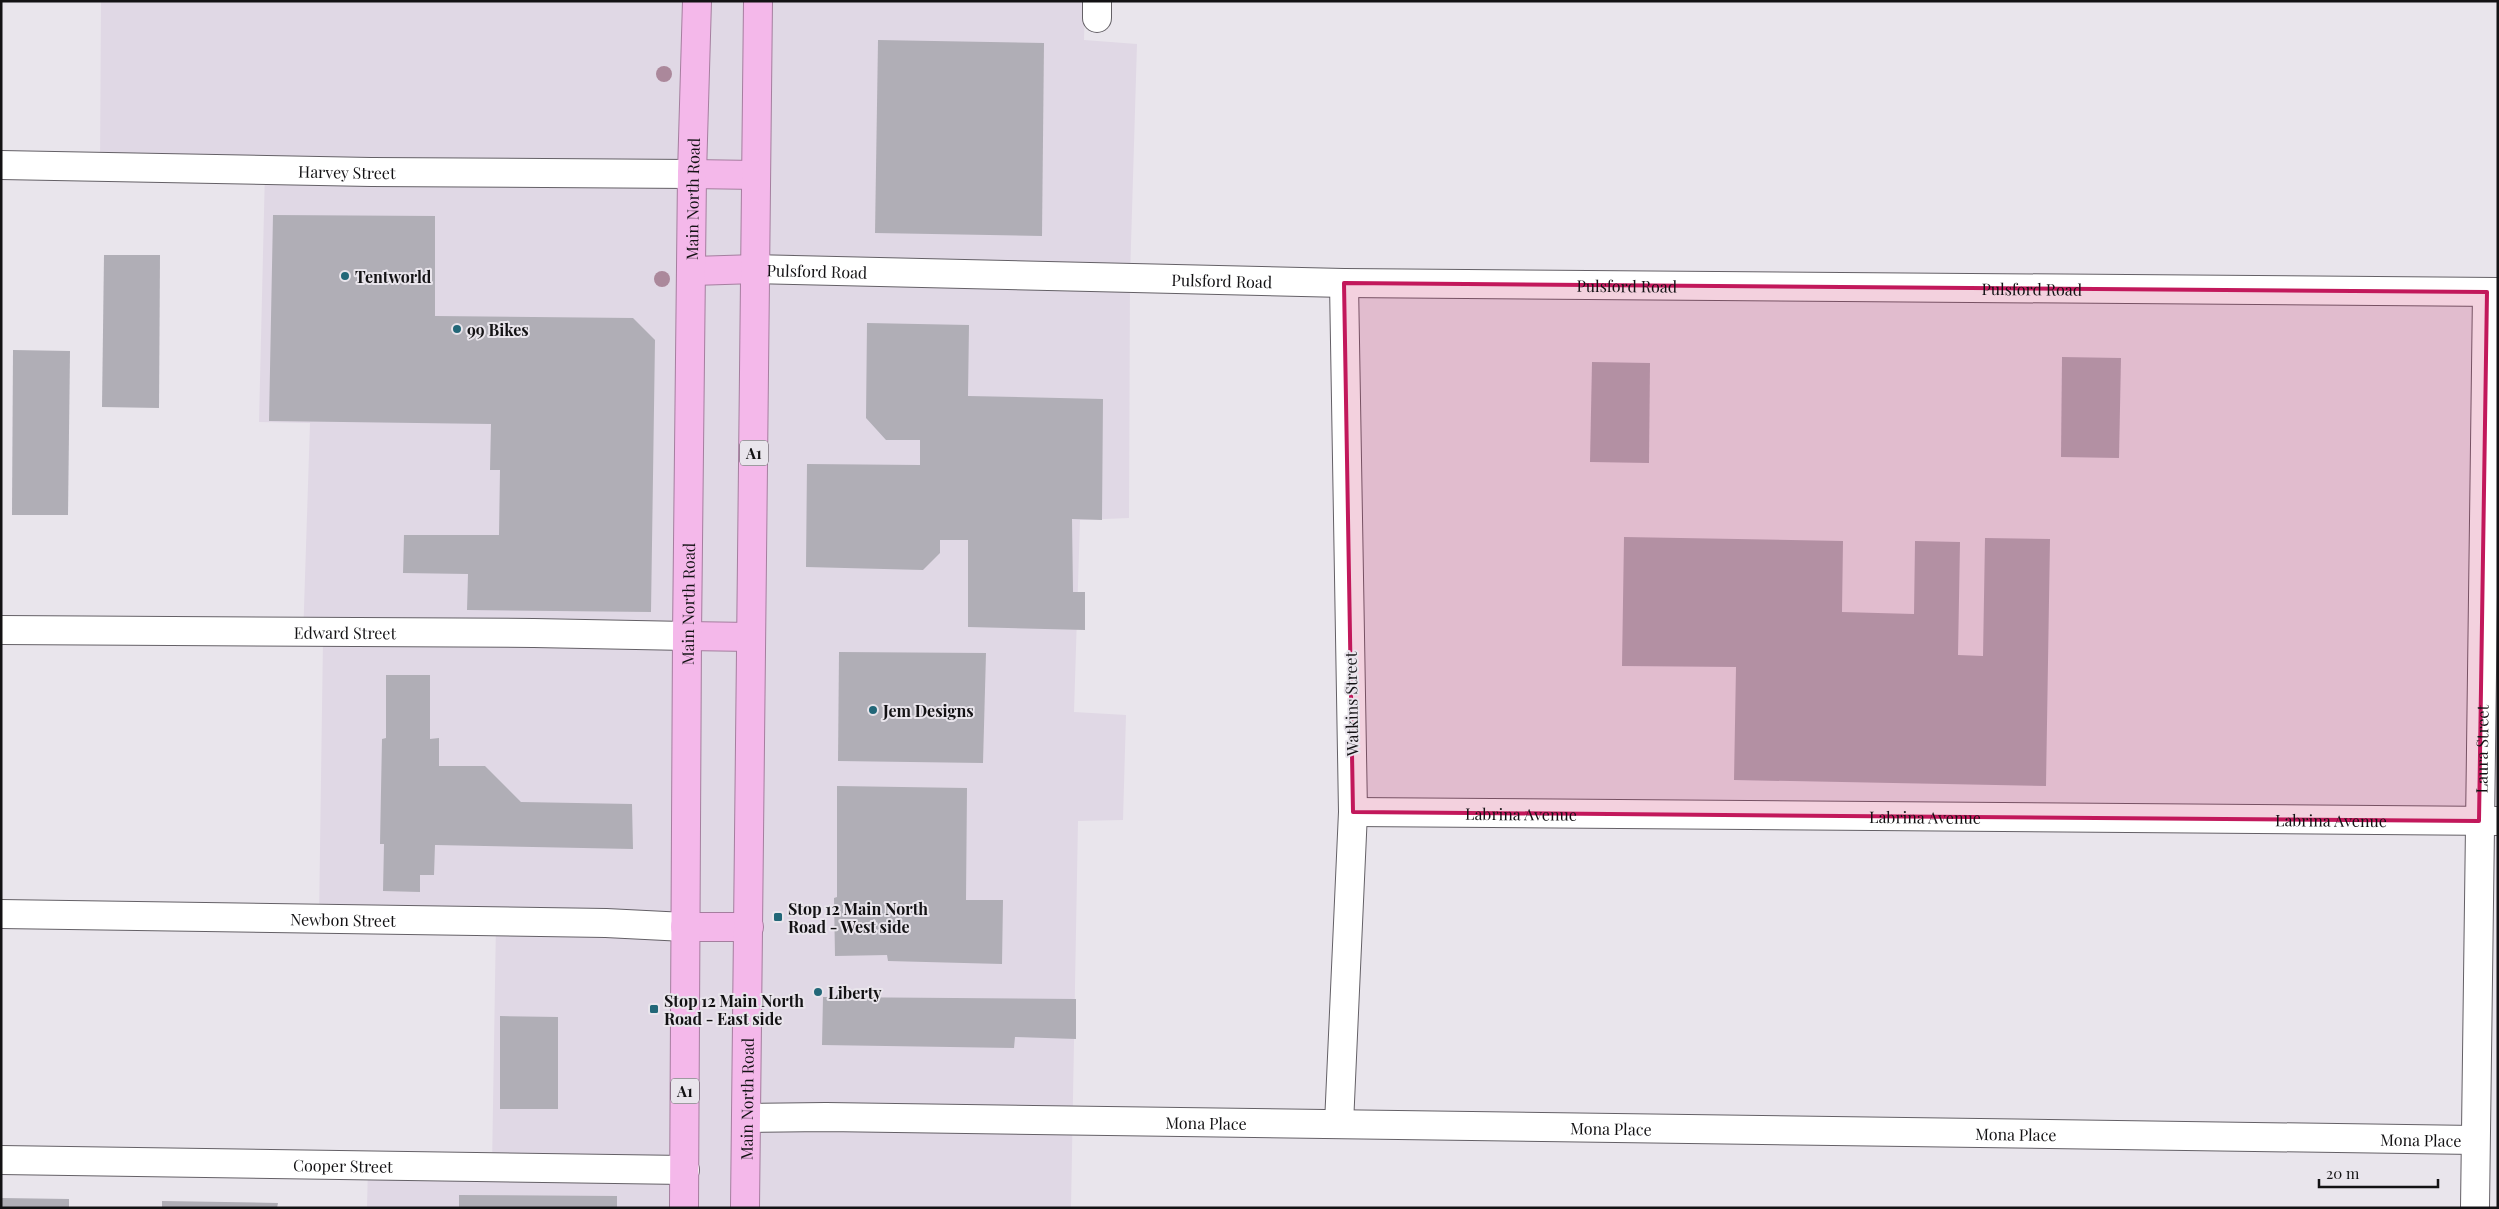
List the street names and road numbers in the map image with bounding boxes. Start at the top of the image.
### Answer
street label: Main North Road [681,137,704,260]
street label: Harvey Street [298,160,396,183]
street label: Pulsford Road [766,259,868,282]
street label: Pulsford Road [1171,268,1272,292]
street label: Pulsford Road [1576,274,1677,296]
street label: Pulsford Road [1981,277,2082,299]
road number: A1 [740,440,768,466]
street label: Main North Road [676,543,699,665]
street label: Edward Street [294,621,397,643]
street label: Watkins Street [1340,651,1362,757]
street label: Laura Street [2470,704,2492,793]
street label: Labrina Avenue [1465,802,1577,824]
street label: Labrina Avenue [1869,806,1981,827]
street label: Labrina Avenue [2275,809,2387,831]
street label: Newbon Street [290,908,396,930]
street label: Main North Road [735,1038,757,1160]
road number: A1 [671,1078,699,1104]
street label: Mona Place [1165,1111,1247,1133]
street label: Mona Place [1570,1117,1652,1139]
street label: Mona Place [1975,1123,2057,1145]
street label: Mona Place [2380,1128,2462,1150]
street label: Cooper Street [293,1154,393,1176]

